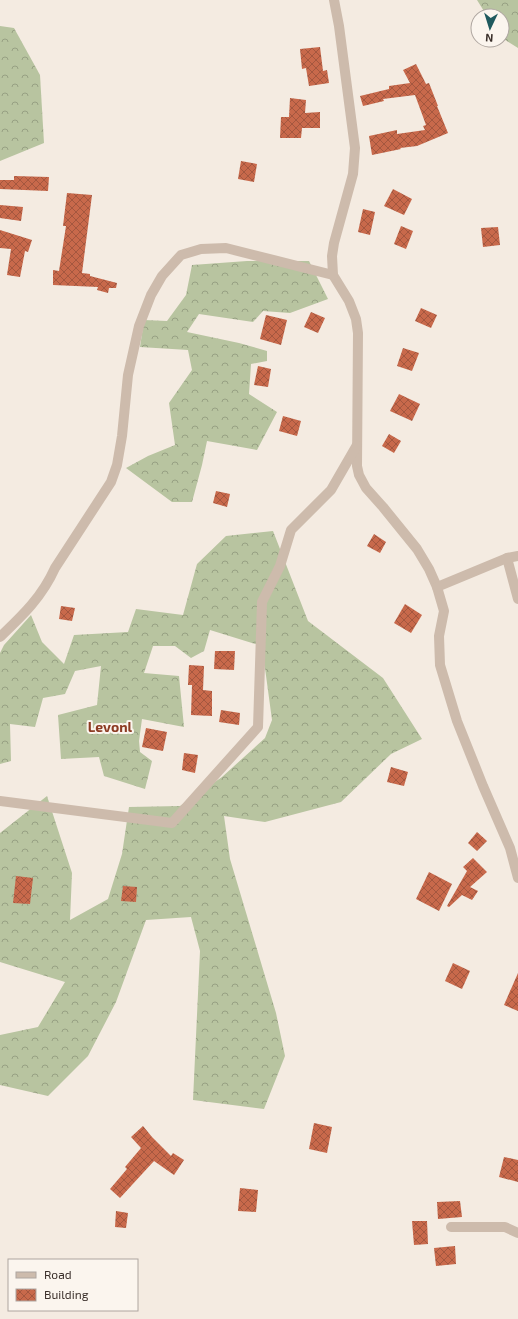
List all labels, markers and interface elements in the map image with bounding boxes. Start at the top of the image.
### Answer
north arrow [470,8,510,48]
text: N [485,32,494,45]
district label: Levonl [88,718,133,735]
legend [8,1259,138,1311]
text: Road [44,1267,72,1281]
text: Building [44,1287,89,1301]

